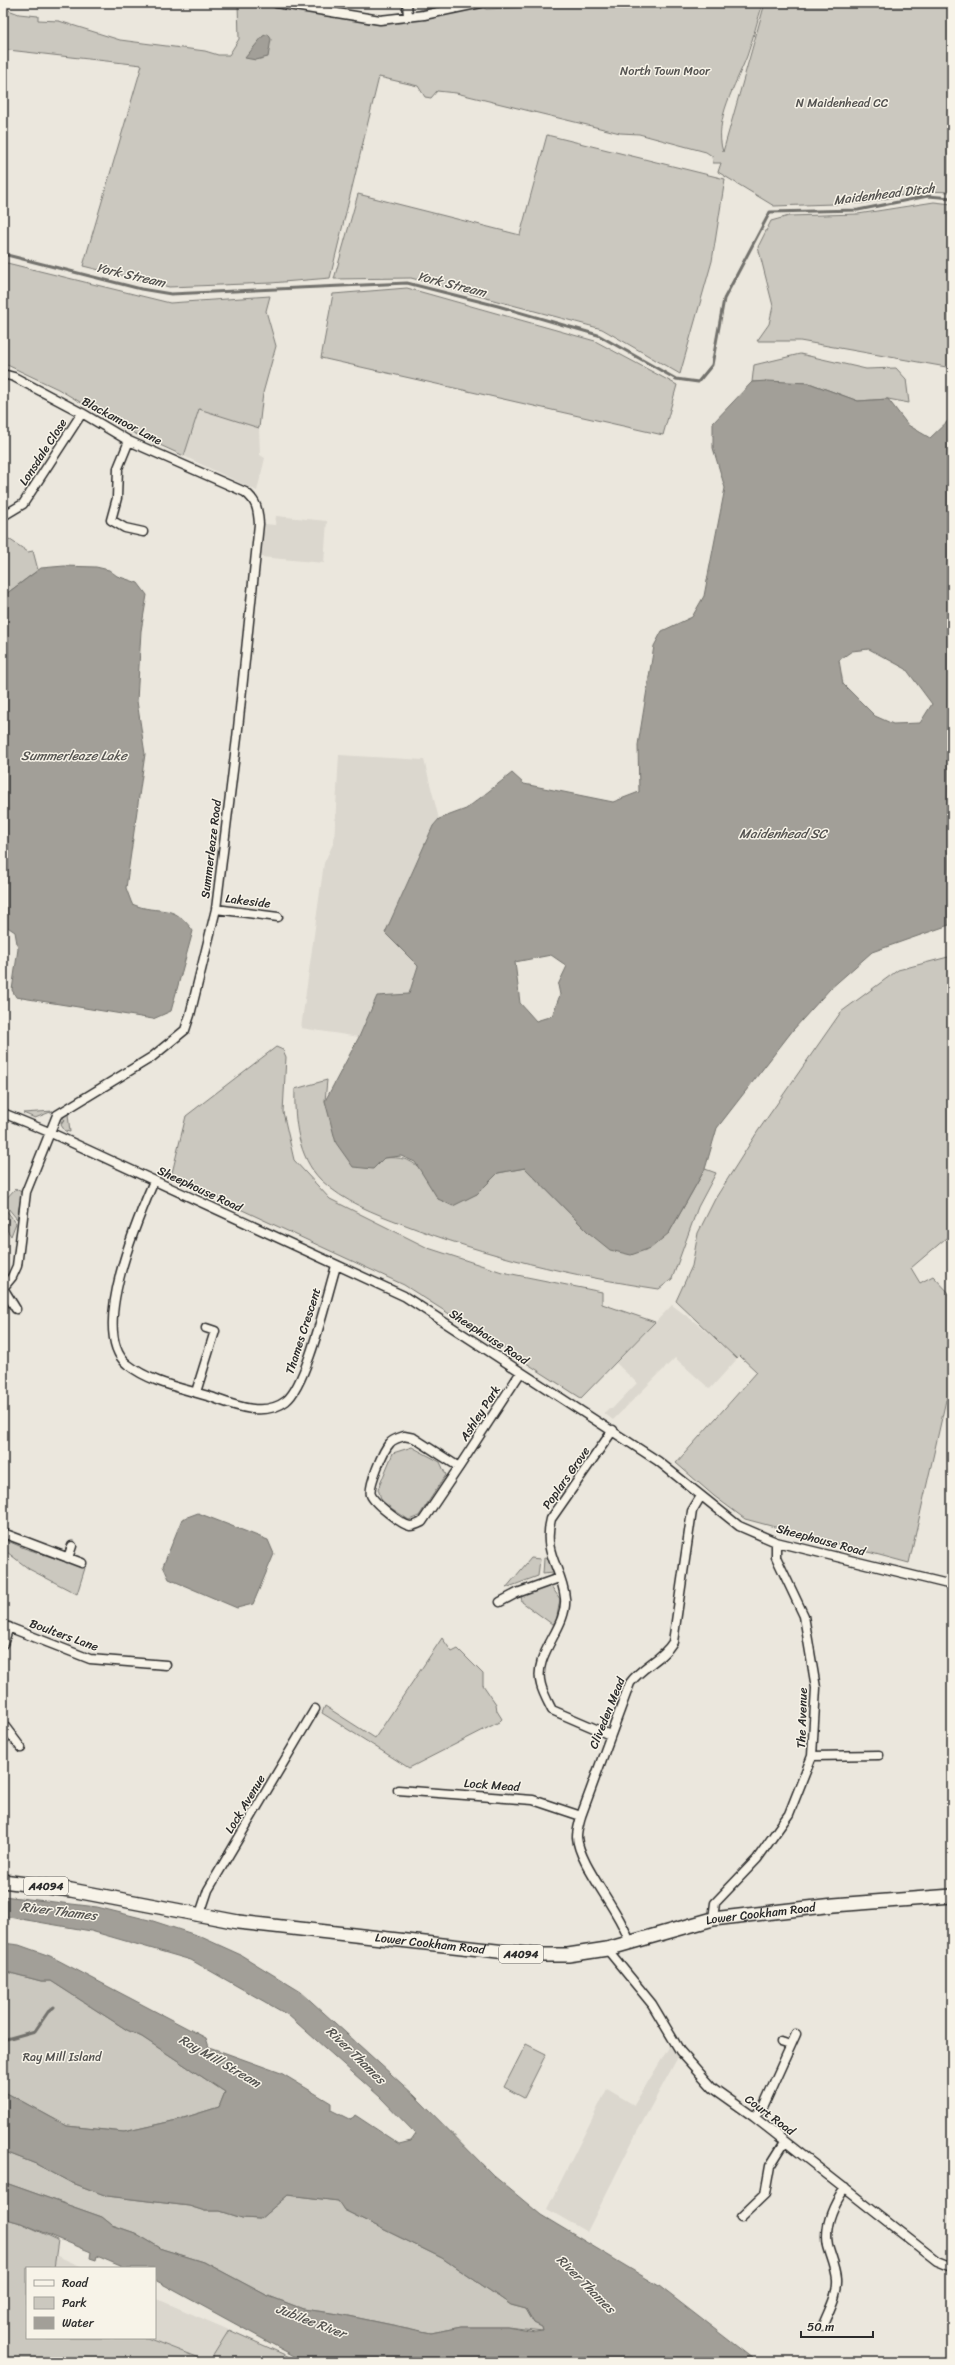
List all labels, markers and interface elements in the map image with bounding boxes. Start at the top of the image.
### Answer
park label: North Town Moor [620,60,711,82]
park label: N Maidenhead CC [796,92,889,114]
water label: Maidenhead Ditch [832,176,937,212]
water label: York Stream [94,256,169,294]
water label: York Stream [415,264,490,304]
street label: Blackamoor Lane [78,390,166,452]
street label: Lonsdale Close [13,414,73,490]
water label: Summerleaze Lake [21,744,128,767]
street label: Summerleaze Road [194,798,228,900]
water label: Maidenhead SC [739,822,829,845]
street label: Lakeside [224,887,272,915]
street label: Sheephouse Road [154,1160,247,1219]
street label: Thames Crescent [279,1285,327,1377]
street label: Sheephouse Road [445,1303,534,1372]
street label: Ashley Park [453,1380,506,1446]
street label: Poplars Grove [536,1442,596,1514]
street label: Sheephouse Road [774,1518,869,1563]
street label: Boulters Lane [26,1612,102,1658]
street label: Cliveden Mead [583,1673,632,1752]
street label: The Avenue [790,1687,814,1749]
street label: Lock Avenue [219,1770,271,1838]
street label: Lock Mead [463,1772,521,1798]
road number: A4094 [24,1877,68,1895]
water label: River Thames [20,1895,100,1927]
street label: Lower Cookham Road [703,1896,817,1932]
street label: Lower Cookham Road [374,1926,487,1961]
road number: A4094 [499,1945,543,1963]
water label: River Thames [321,2020,393,2091]
water label: Ray Mill Stream [175,2028,266,2094]
park label: Ray Mill Island [23,2046,103,2068]
street label: Court Road [740,2088,801,2142]
water label: River Thames [551,2249,622,2320]
legend [26,2267,156,2339]
text: Road [62,2272,89,2294]
text: Park [62,2292,87,2314]
water label: Jubilee River [273,2297,352,2346]
text: Water [62,2312,95,2334]
scale bar [801,2313,873,2339]
text: 50 m [807,2316,834,2338]

